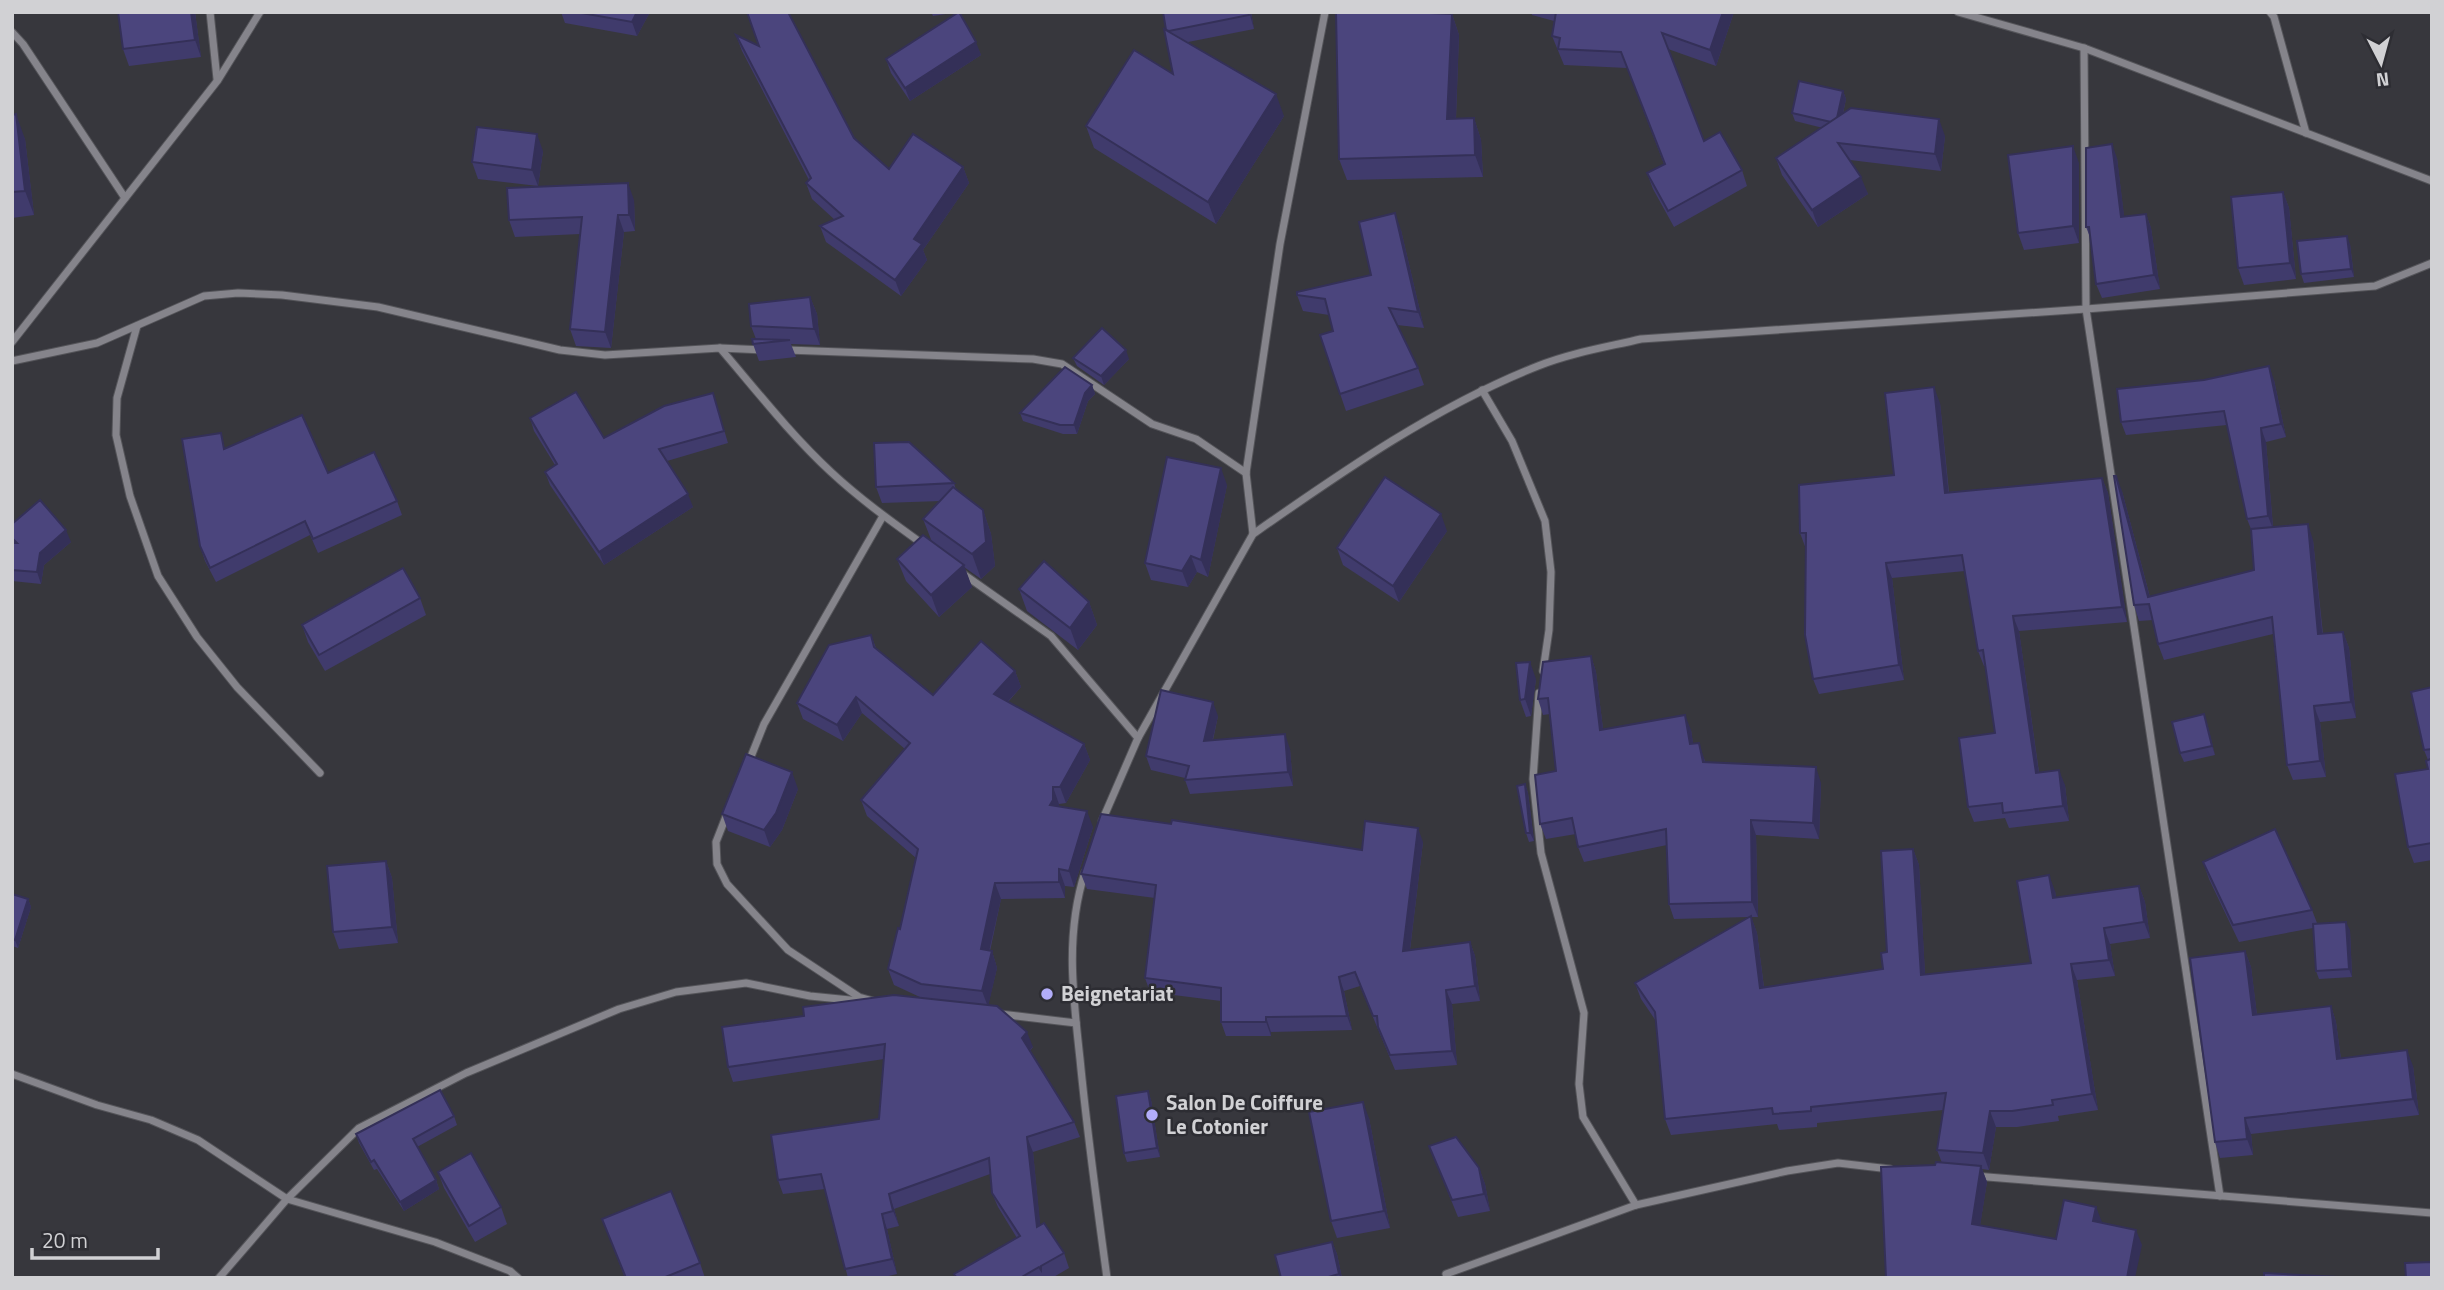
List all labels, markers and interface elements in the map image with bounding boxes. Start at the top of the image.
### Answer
north arrow [2346,28,2416,98]
text: N [2375,65,2391,96]
place label: Beignetariat [1061,977,1174,1009]
marker: Beignetariat [1039,986,1055,1002]
place label: Salon De Coiffure Le Cotonier [1166,1086,1323,1142]
marker: Salon De Coiffure Le Cotonier [1144,1107,1160,1123]
scale bar [32,1216,158,1260]
text: 20 m [42,1224,88,1256]

